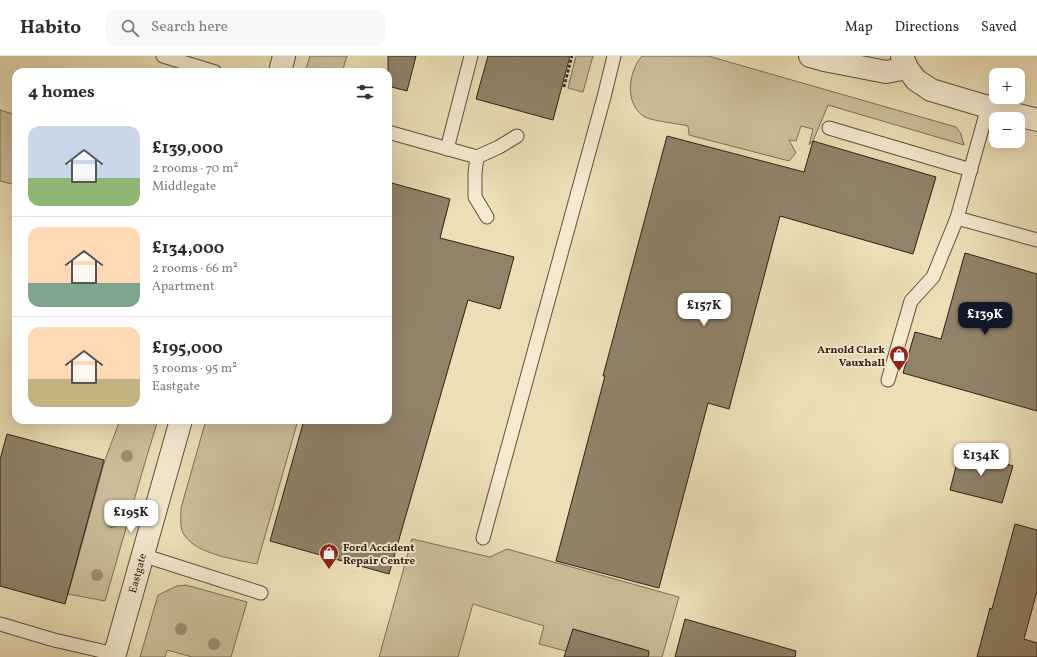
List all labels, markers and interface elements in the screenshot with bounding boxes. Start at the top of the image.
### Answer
search box [105,10,385,46]
text: Habito [20,15,81,41]
icon: search [119,17,141,39]
text: Search here [151,17,228,38]
text: Map [845,18,873,37]
text: Directions [895,18,959,37]
text: Saved [981,18,1017,37]
map controls [989,68,1025,148]
button: + [989,68,1025,104]
text: 4 homes [28,81,95,104]
icon: filters [354,81,376,103]
button: − [989,112,1025,148]
text: £139,000 [152,137,223,160]
icon: home [60,142,108,190]
text: 2 rooms · 70 m² [152,160,238,178]
text: Middlegate [152,178,216,196]
text: £134,000 [152,237,224,260]
icon: home [60,243,108,291]
text: 2 rooms · 66 m² [152,260,238,278]
text: Apartment [152,278,215,296]
pin: £157K [676,293,732,327]
text: £157K [687,297,721,315]
pin: £139K [957,302,1013,336]
text: £139K [967,306,1003,324]
text: £195,000 [152,337,223,360]
icon: home [60,343,108,391]
place label: Arnold Clark Vauxhall [817,343,885,371]
shop icon: Arnold Clark Vauxhall [888,344,910,372]
text: 3 rooms · 95 m² [152,360,237,378]
text: Eastgate [152,378,200,396]
pin: £134K [953,443,1009,477]
text: £134K [963,447,999,465]
pin: £195K [103,500,159,534]
text: £195K [113,504,149,522]
place label: Ford Accident Repair Centre [343,541,416,569]
shop icon: Ford Accident Repair Centre [318,542,340,570]
street label: Eastgate [126,552,151,595]

